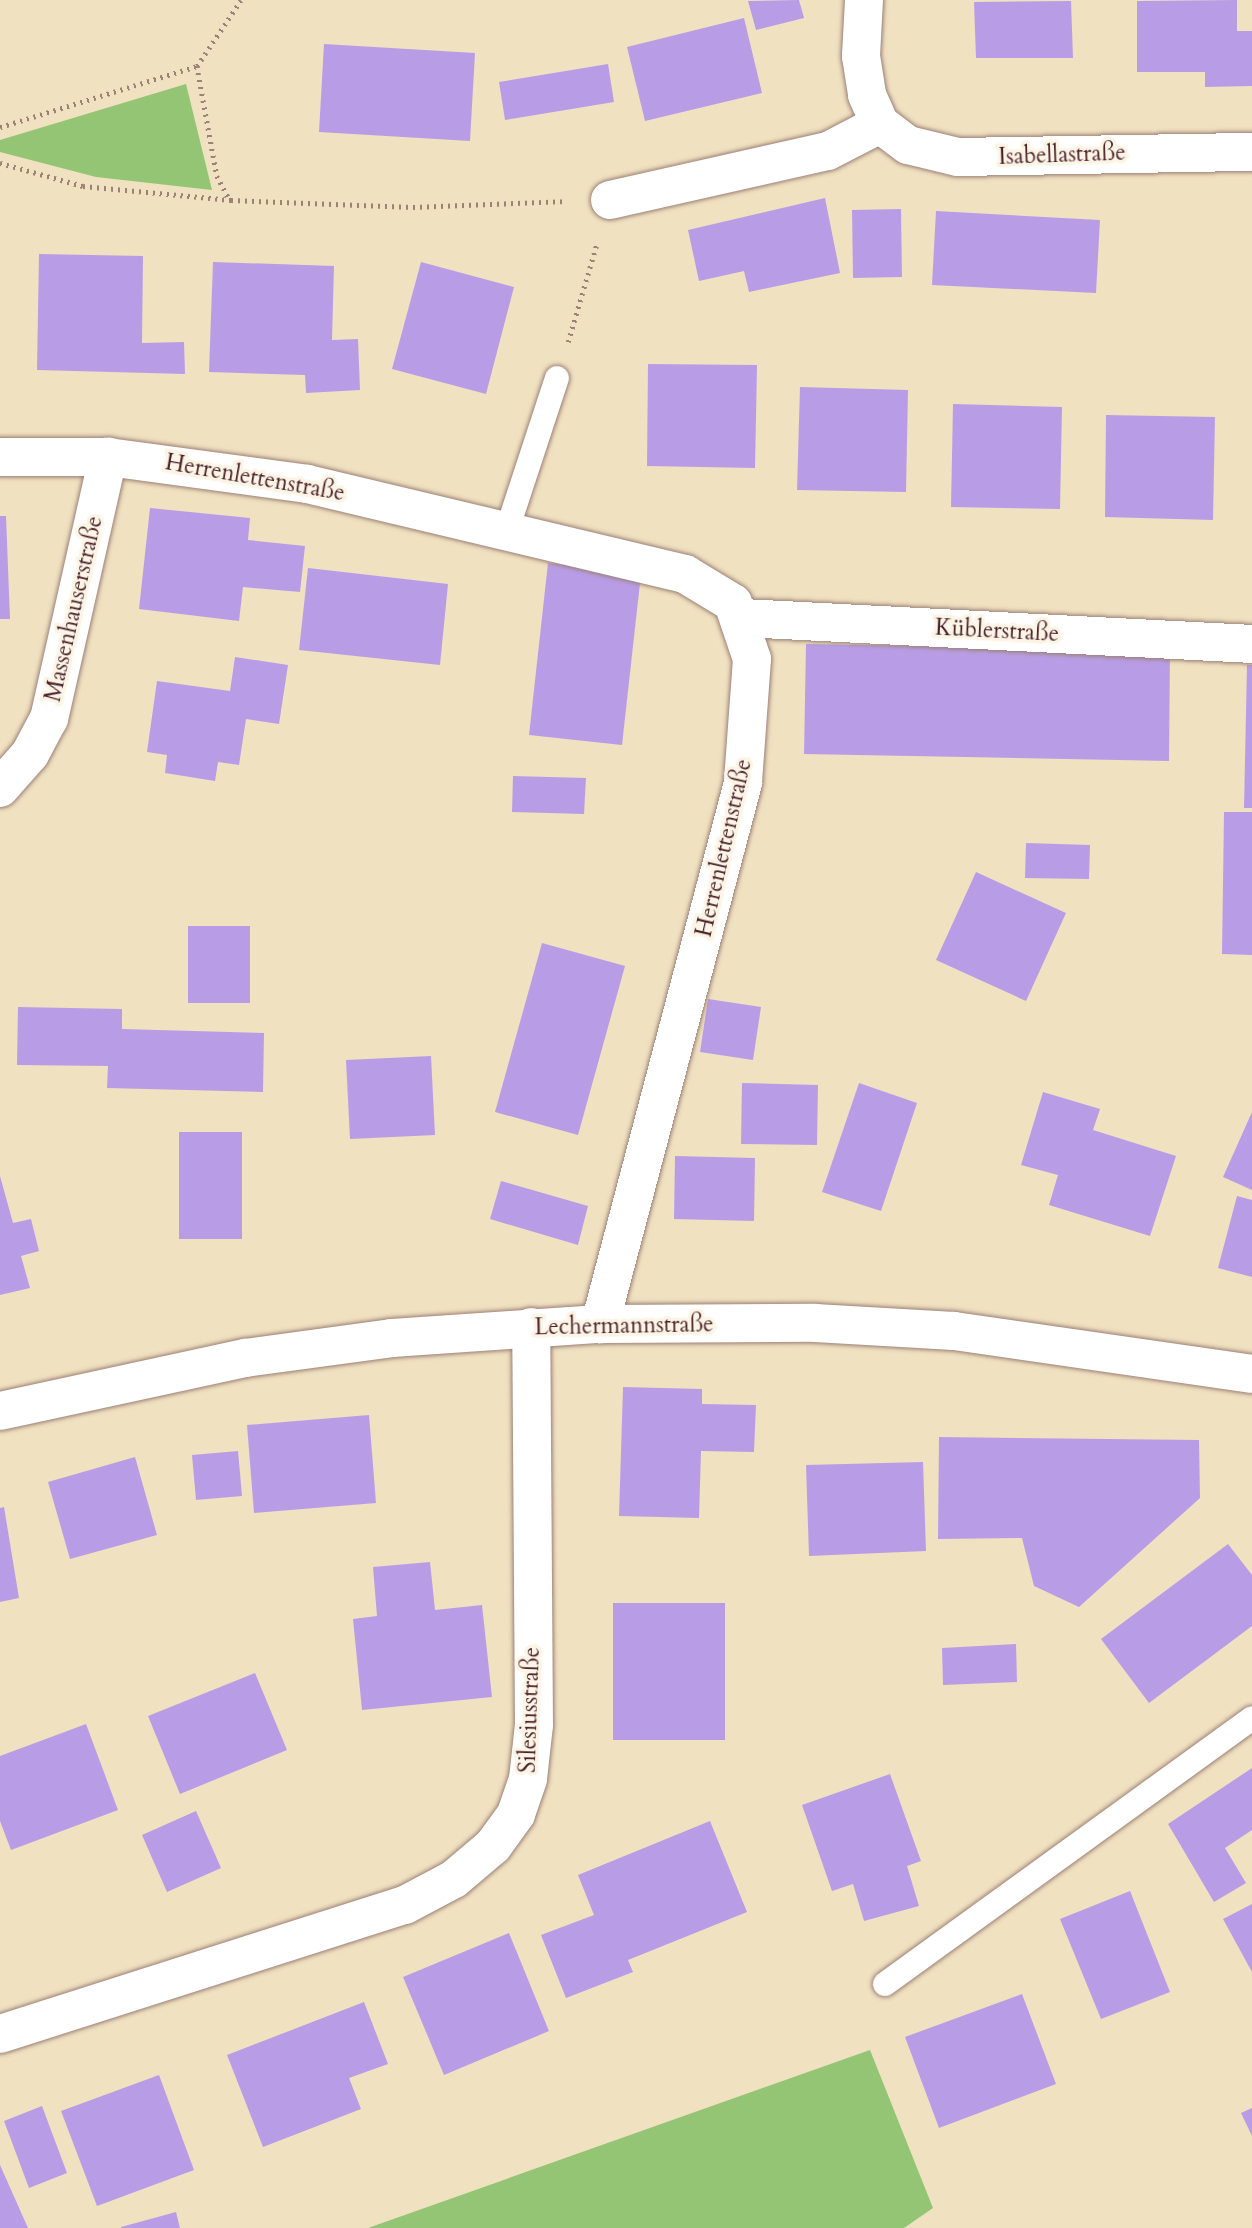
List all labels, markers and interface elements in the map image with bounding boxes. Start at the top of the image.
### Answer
street label: Isabellastraße [998,139,1126,171]
street label: Herrenlettenstraße [163,449,347,507]
street label: Massenhauserstraße [39,514,109,704]
street label: Küblerstraße [934,614,1060,648]
street label: Herrenlettenstraße [690,756,758,940]
street label: Lechermannstraße [534,1311,714,1341]
street label: Silesiusstraße [514,1646,546,1774]

